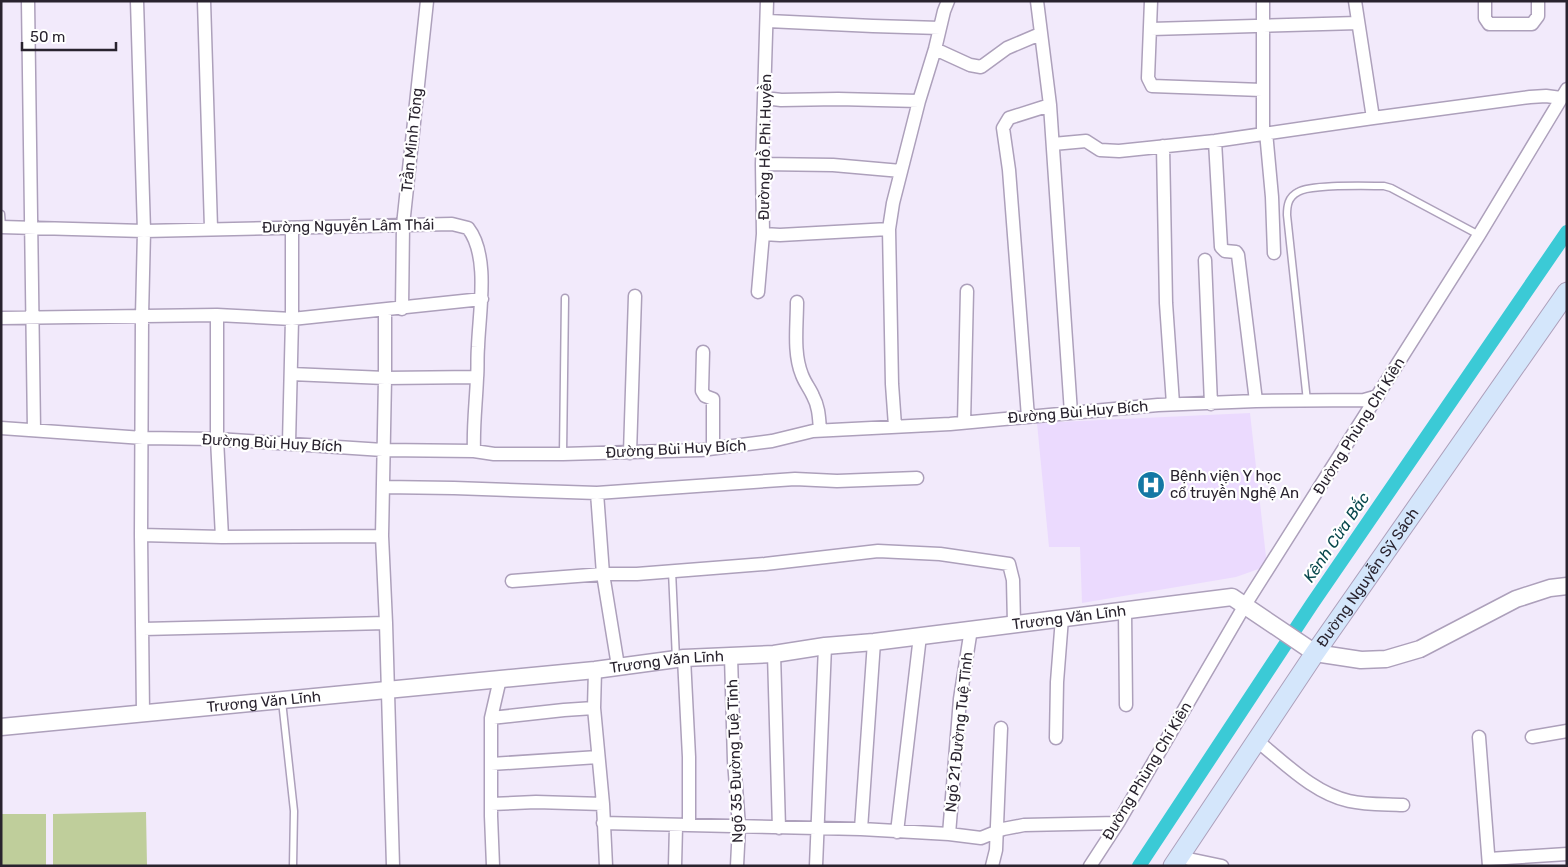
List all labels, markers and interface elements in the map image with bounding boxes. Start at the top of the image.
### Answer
scale bar [22,20,116,52]
text: 50 m [30,28,65,46]
street label: Đường Hồ Phi Huyền [755,74,775,220]
street label: Trần Minh Tông [397,87,426,193]
street label: Đường Nguyễn Lâm Thái [262,215,434,237]
street label: Đường Phùng Chí Kiên [1309,354,1409,498]
street label: Đường Bùi Huy Bích [1007,397,1149,427]
street label: Đường Bùi Huy Bích [201,430,343,456]
street label: Đường Bùi Huy Bích [605,436,747,462]
place label: Bệnh viện Y học cổ truyền Nghệ An [1170,467,1299,502]
hospital icon: Bệnh viện Y học cổ truyền Nghệ An [1136,470,1166,500]
water label: Kênh Cửa Bắc [1298,488,1374,586]
street label: Đường Nguyễn Sỹ Sách [1313,504,1422,651]
street label: Trương Văn Lĩnh [1011,601,1127,634]
street label: Trương Văn Lĩnh [609,647,724,677]
street label: Ngõ 21 Đường Tuệ Tĩnh [942,651,976,813]
street label: Ngõ 35 Đường Tuệ Tĩnh [723,679,747,843]
street label: Trương Văn Lĩnh [206,687,322,716]
street label: Đường Phùng Chí Kiên [1099,699,1195,843]

